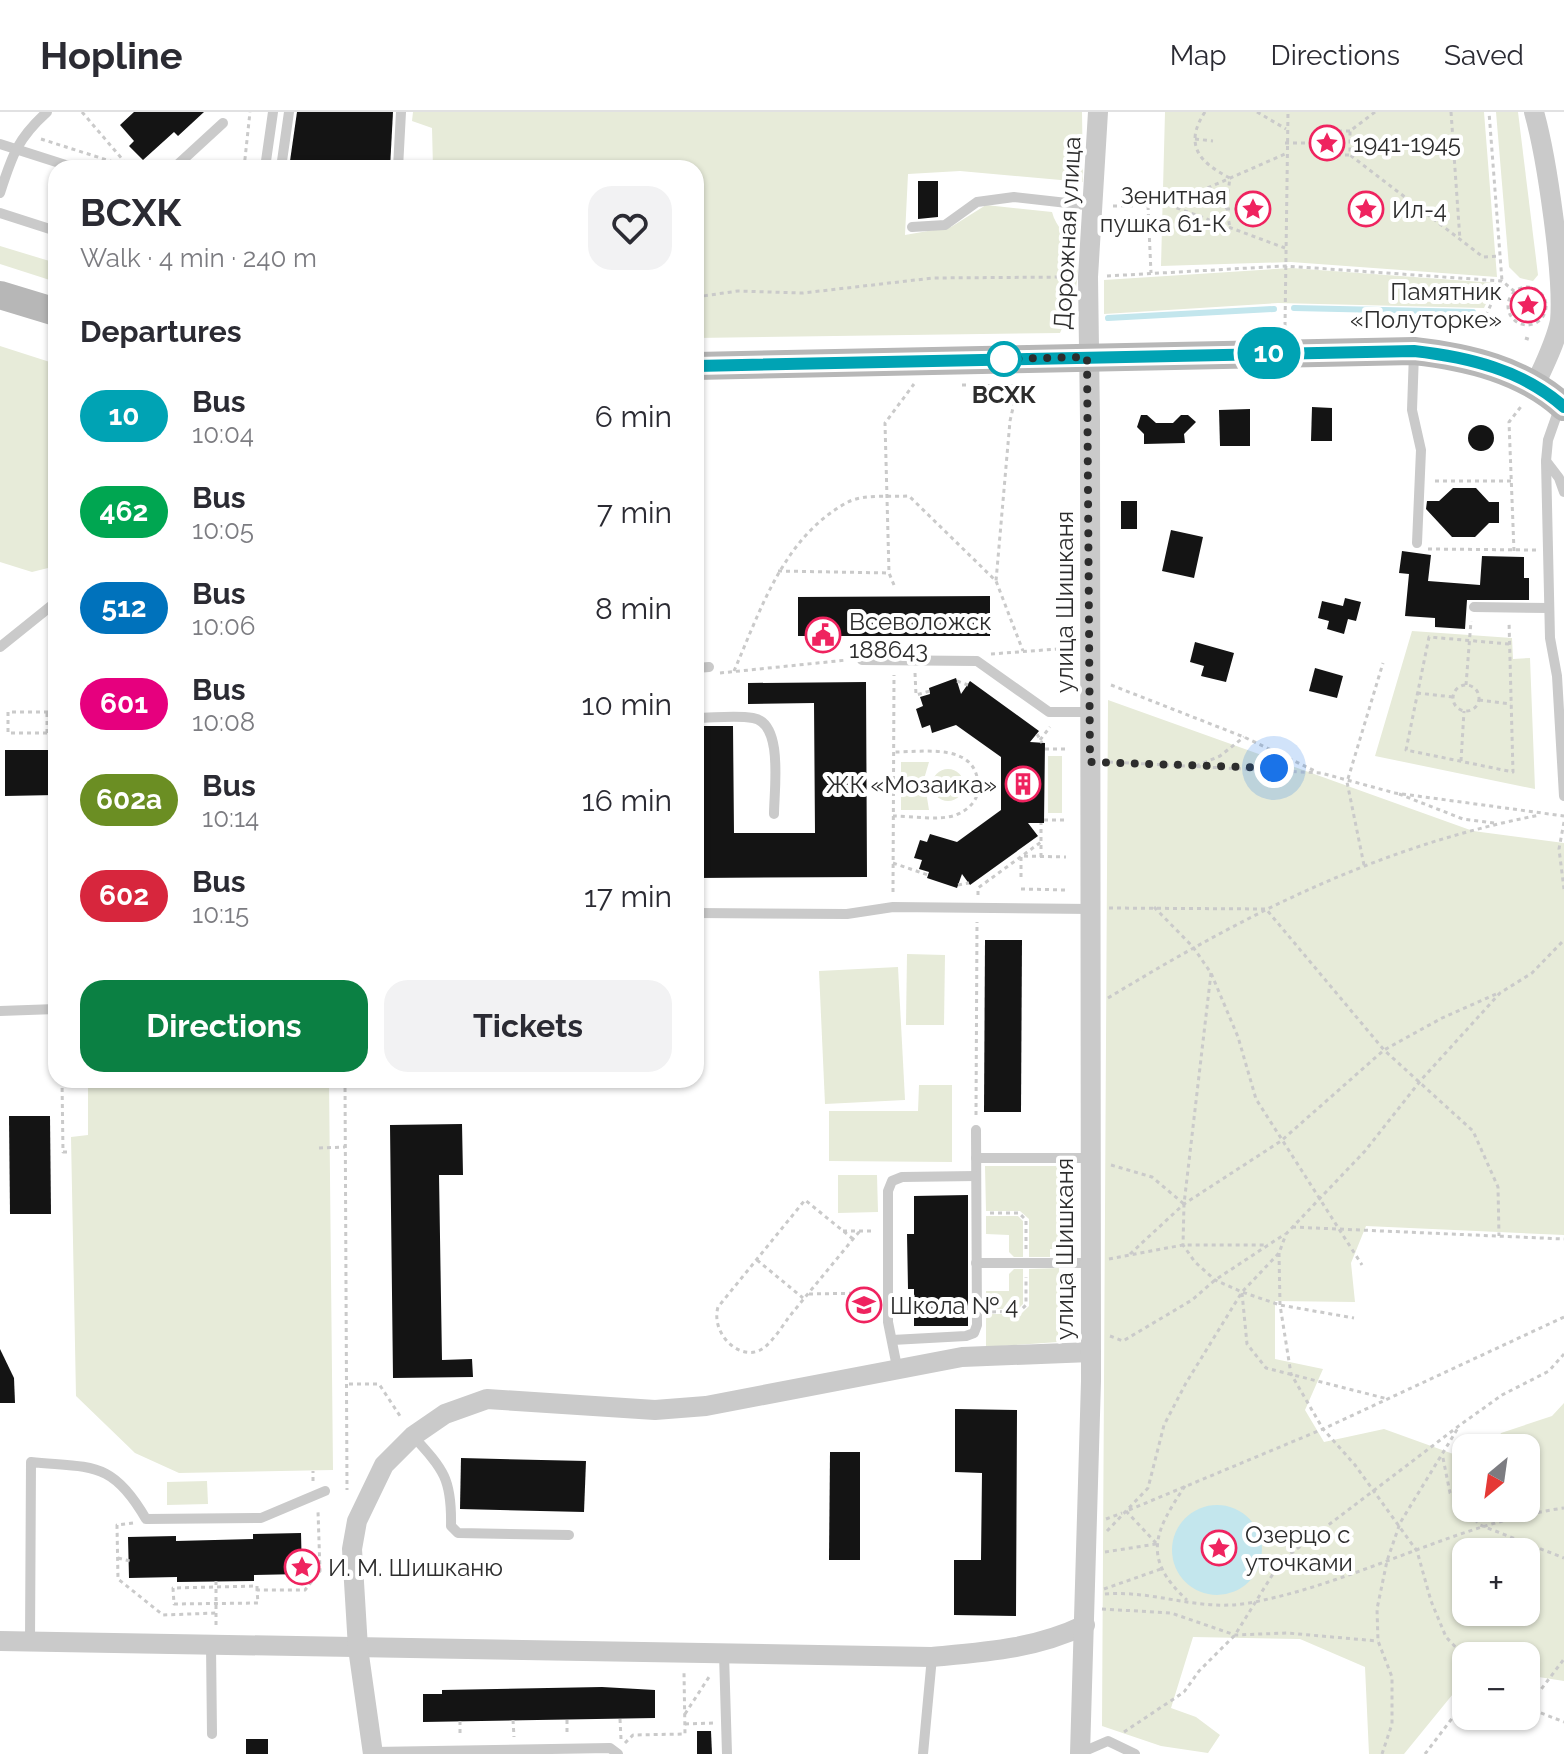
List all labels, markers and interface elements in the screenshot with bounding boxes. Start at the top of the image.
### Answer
text: Hopline [40,33,183,78]
text: Map [1170,39,1227,72]
text: Directions [1271,39,1400,72]
text: Saved [1444,39,1524,72]
place icon: 1941-1945 [1308,124,1346,162]
place label: 1941-1945 [1353,129,1461,158]
street label: Дорожная улица [1047,136,1087,330]
place label: Зенитная пушка 61-К [1100,181,1227,238]
button: heart [588,186,672,270]
text: ВСХК [80,190,182,235]
place icon: Зенитная пушка 61-К [1234,190,1272,228]
place icon: Ил-4 [1347,190,1385,228]
place label: Ил-4 [1392,195,1447,224]
text: Walk · 4 min · 240 m [80,243,317,273]
place label: Памятник «Полуторке» [1350,277,1502,334]
place icon: Памятник «Полуторке» [1509,286,1547,324]
text: Departures [80,314,242,349]
line badge: 10 [1233,327,1305,379]
text: 10 [1253,336,1285,369]
marker: ВСХК [987,342,1021,376]
place label: ВСХК [972,380,1037,409]
text: Bus [192,384,246,419]
text: 10 [108,399,140,432]
text: 6 min [595,399,672,434]
text: 10:04 [192,419,254,449]
text: Bus [192,480,246,515]
text: 462 [100,495,148,528]
text: 7 min [597,495,672,530]
street label: улица Шишканя [1050,511,1079,693]
text: 10:05 [192,515,254,545]
text: Bus [192,576,246,611]
text: 512 [101,591,147,624]
text: 8 min [595,591,672,626]
place label: Всеволожск 188643 [849,607,992,664]
text: 10:06 [192,611,256,641]
public building icon: Всеволожск 188643 [804,616,842,654]
text: Bus [192,672,246,707]
text: 601 [100,687,148,720]
text: 10 min [582,687,672,722]
text: 10:08 [192,707,255,737]
your location [1254,748,1294,788]
building icon: ЖК «Мозаика» [1004,765,1042,803]
text: Bus [202,768,256,803]
place label: ЖК «Мозаика» [826,770,997,799]
text: 602а [96,783,162,816]
text: 16 min [582,783,672,818]
text: 10:14 [202,803,259,833]
text: Bus [192,864,246,899]
text: 602 [99,879,149,912]
text: 17 min [584,879,672,914]
text: 10:15 [192,899,249,929]
button: Directions [80,980,368,1072]
button: Tickets [384,980,672,1072]
street label: улица Шишканя [1050,1158,1079,1340]
school or university icon: Школа № 4 [845,1286,883,1324]
place label: Школа № 4 [890,1291,1018,1320]
north arrow [1452,1434,1540,1522]
map controls [1452,1434,1540,1730]
place label: Озерцо с уточками [1245,1520,1353,1577]
place icon: Озерцо с уточками [1200,1529,1238,1567]
button: + [1452,1538,1540,1626]
place icon: И. М. Шишканю [283,1548,321,1586]
place label: И. М. Шишканю [328,1553,503,1582]
button: − [1452,1642,1540,1730]

